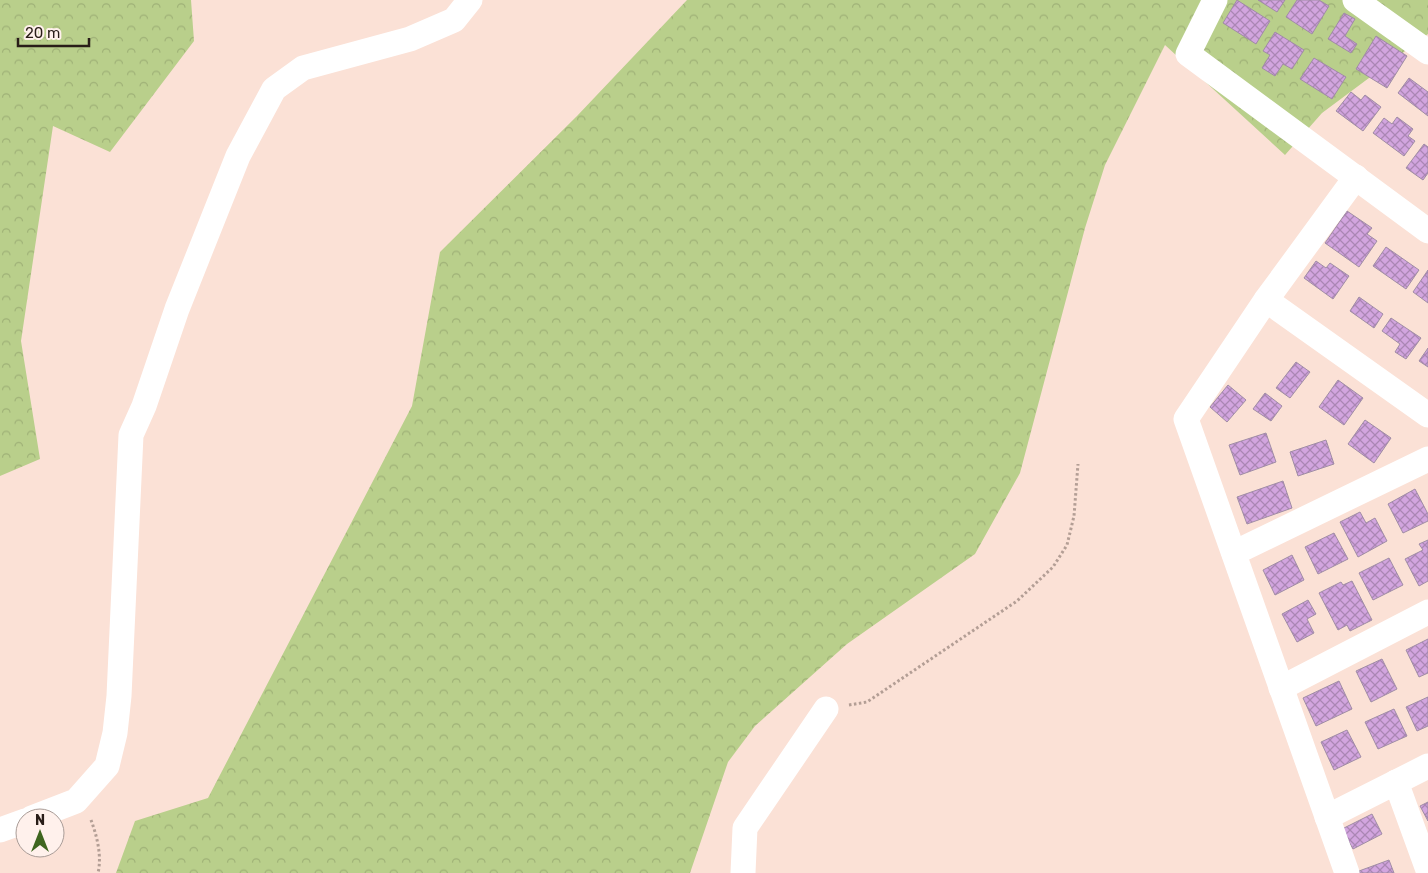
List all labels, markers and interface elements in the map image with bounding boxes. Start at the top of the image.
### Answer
scale bar [18,15,89,47]
text: 20 m [25,24,60,42]
north arrow [15,808,65,858]
text: N [35,812,45,829]

